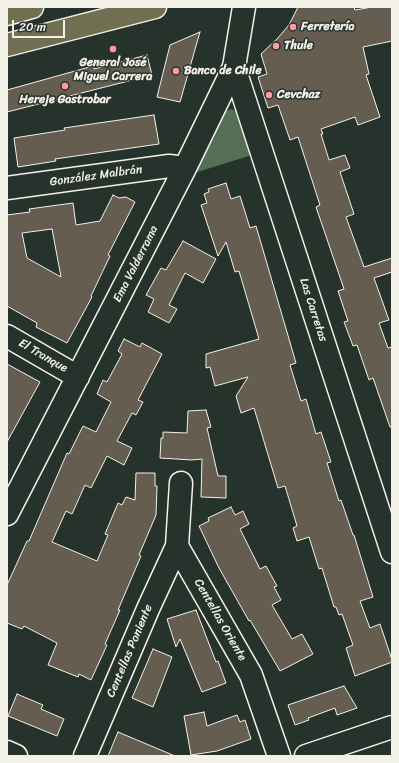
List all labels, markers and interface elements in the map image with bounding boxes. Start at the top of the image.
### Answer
scale bar [14,12,67,38]
text: 20 m [19,16,46,38]
place label: Ferretería [301,20,355,34]
marker: Ferretería [288,22,298,32]
place label: Thule [284,39,313,53]
marker: Thule [271,41,281,51]
marker: General José Miguel Carrera [108,44,118,54]
place label: General José Miguel Carrera [74,56,152,84]
place label: Banco de Chile [184,64,262,78]
marker: Banco de Chile [171,66,181,76]
marker: Hereje Gastrobar [60,81,70,91]
place label: Cevchaz [277,88,320,102]
marker: Cevchaz [264,90,274,100]
place label: Hereje Gastrobar [19,93,111,107]
street label: González Malbrán [49,162,143,190]
street label: Ema Valderrama [110,223,162,305]
street label: Las Carretas [296,276,330,344]
street label: El Tranque [16,336,70,376]
street label: Centellas Oriente [191,576,249,664]
street label: Centellas Poniente [104,602,156,700]

